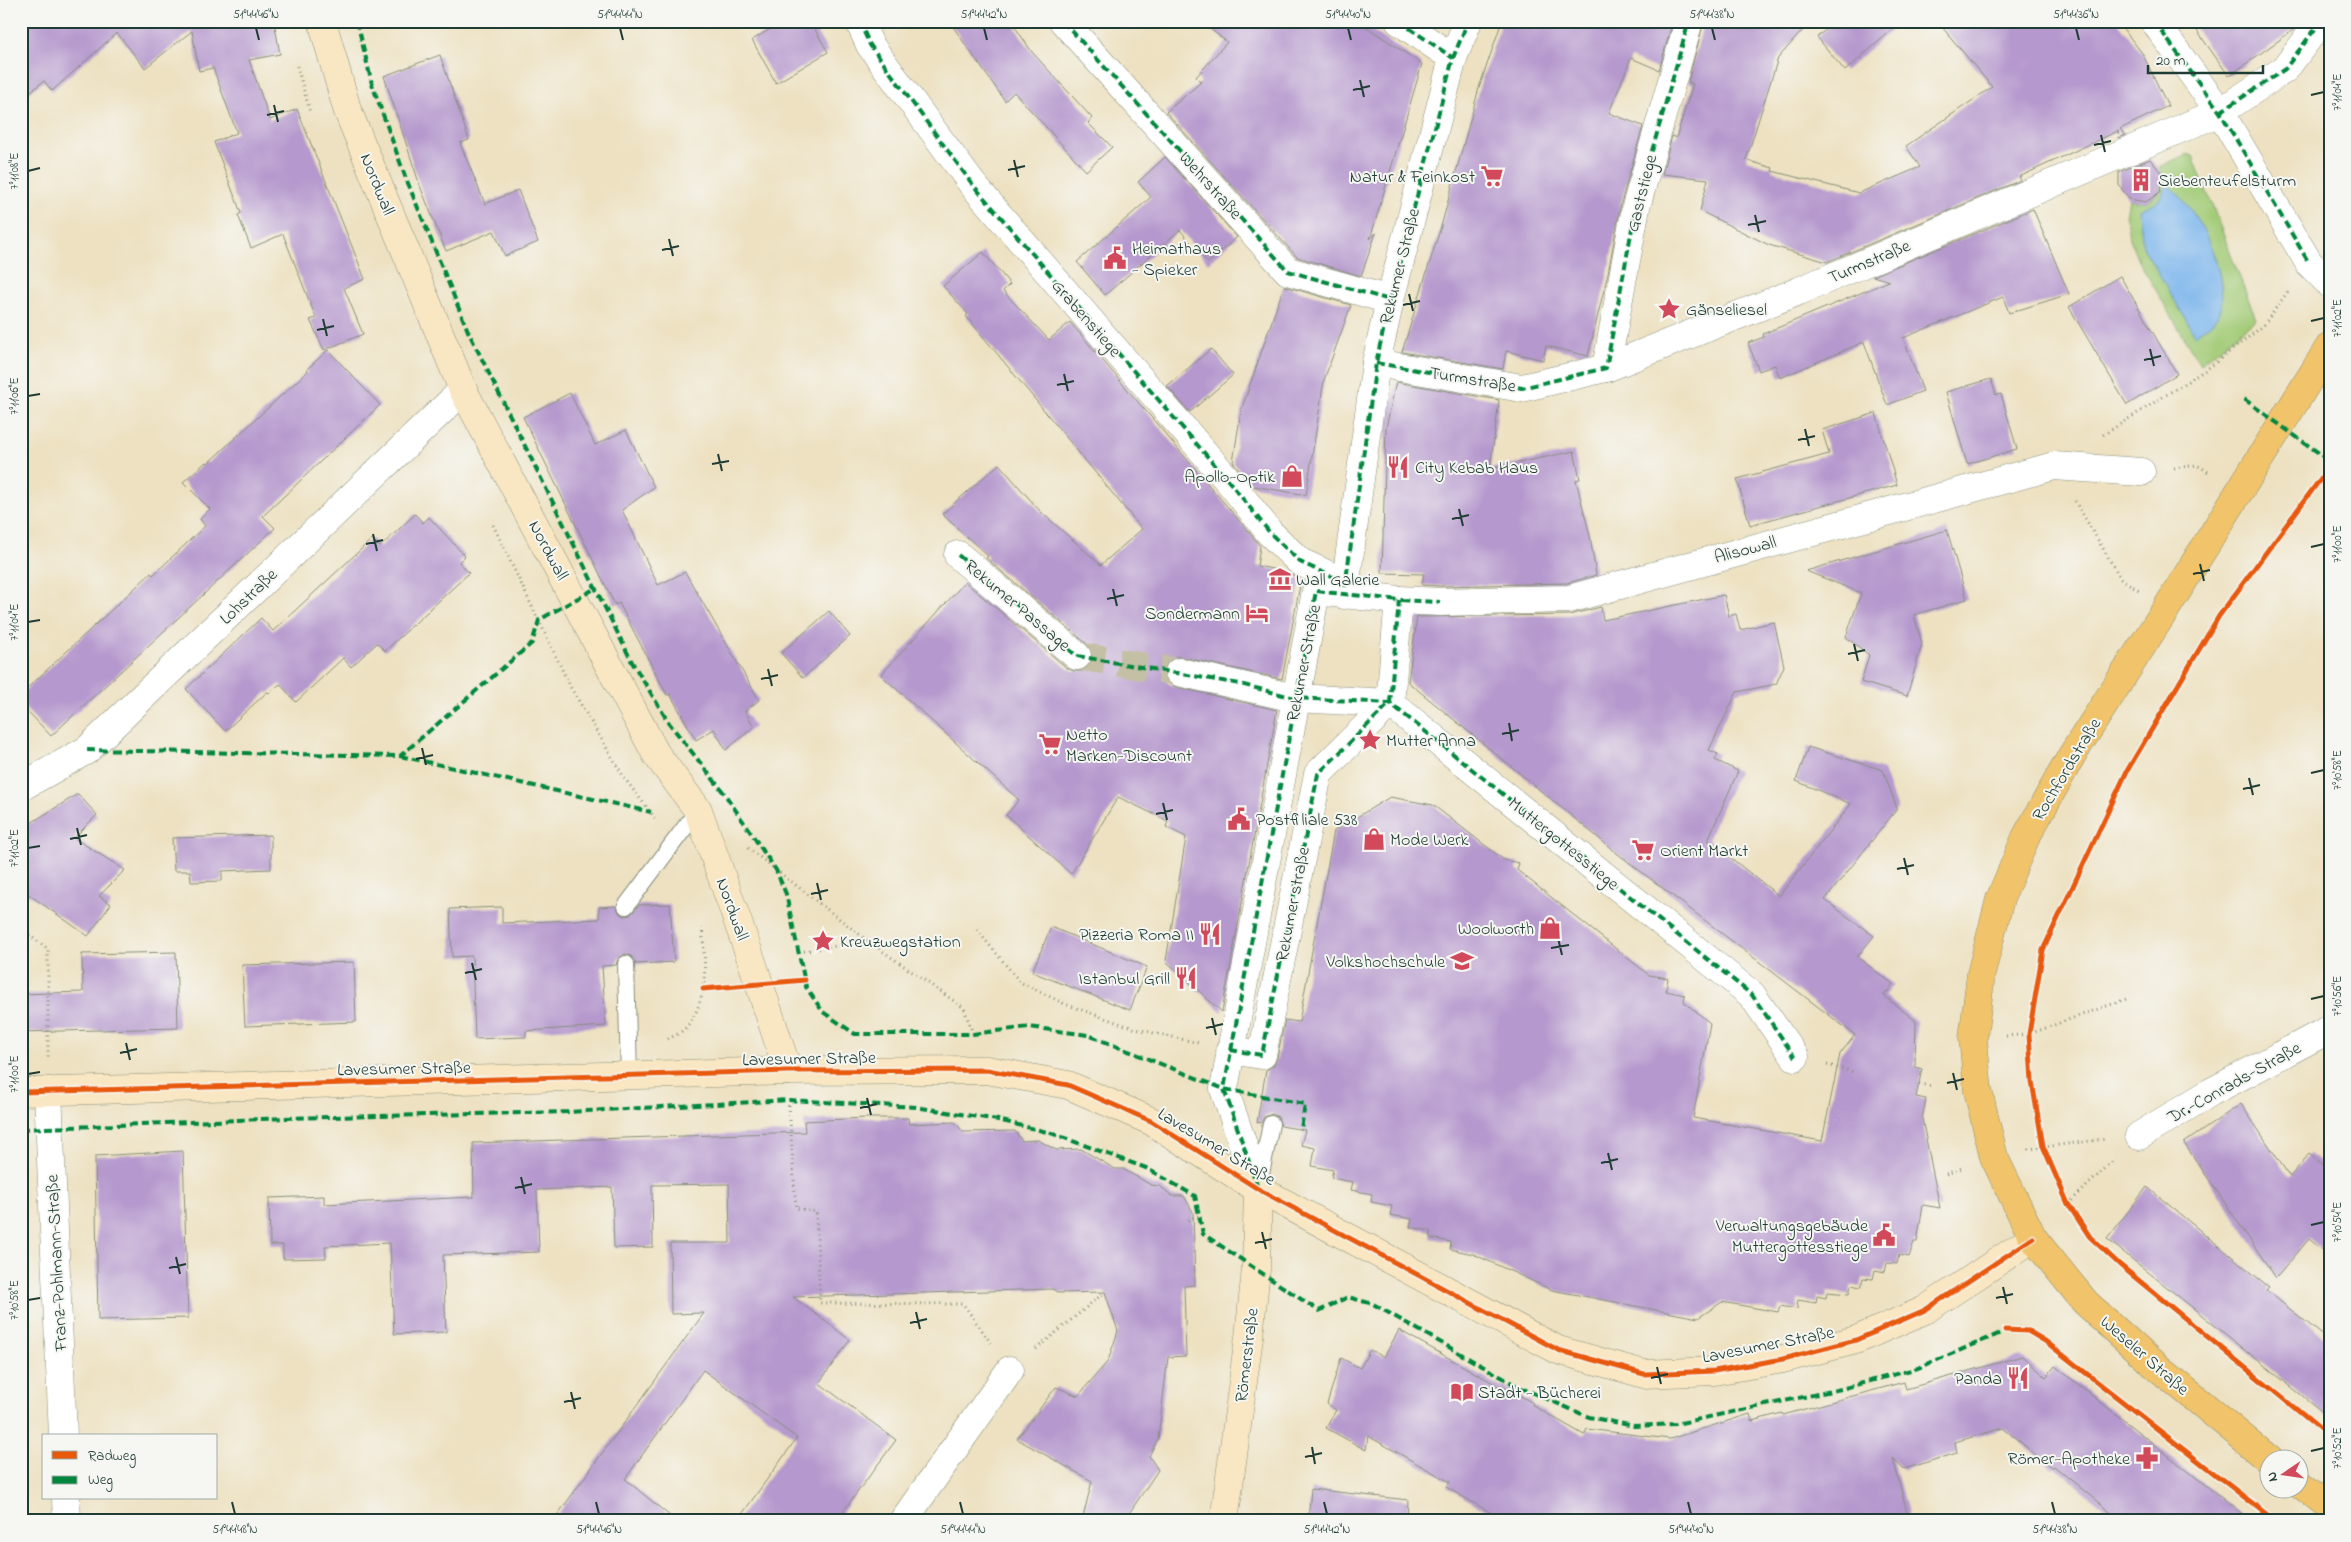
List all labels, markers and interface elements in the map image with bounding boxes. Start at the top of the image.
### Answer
text: 51°44'46"N [233,6,279,24]
text: 51°44'44"N [597,6,643,24]
text: 51°44'42"N [961,6,1007,24]
text: 51°44'40"N [1325,6,1371,24]
text: 51°44'38"N [1689,6,1735,24]
text: 51°44'36"N [2053,6,2099,24]
scale bar [2148,42,2264,74]
text: 20 m [2156,50,2186,72]
text: 7°11'04"E [2329,73,2347,111]
street label: Wehrstraße [1172,146,1248,227]
street label: Nordwall [352,150,400,220]
street label: Gaststiege [1621,151,1666,235]
text: 7°11'08"E [6,153,24,189]
supermarket icon: Natur & Feinkost [1479,163,1505,189]
place label: Natur & Feinkost [1350,165,1475,191]
building icon: Siebenteufelsturm [2128,167,2154,193]
place label: Siebenteufelsturm [2158,169,2296,195]
street label: Rekumer Straße [1374,205,1428,327]
street label: Turmstraße [1825,234,1916,292]
place label: Heimathaus - Spieker [1132,237,1221,284]
public building icon: Heimathaus - Spieker [1102,245,1128,271]
street label: Grabenstiege [1044,275,1127,365]
place icon: Gänseliesel [1656,296,1682,322]
place label: Gänseliesel [1686,298,1767,324]
text: 7°11'02"E [2329,299,2347,337]
street label: Turmstraße [1428,361,1519,401]
text: 7°11'06"E [6,377,24,415]
restaurant icon: City Kebab Haus [1385,454,1411,480]
place label: City Kebab Haus [1415,456,1538,482]
shop icon: Apollo-Optik [1279,463,1305,489]
place label: Apollo-Optik [1184,465,1275,491]
street label: Nordwall [521,516,574,586]
text: 7°11'00"E [2329,525,2347,563]
street label: Alisowall [1712,530,1780,572]
street label: Rekumer Passage [957,554,1076,660]
street label: Lohstraße [214,562,285,632]
museum icon: Wall Galerie [1267,566,1293,592]
place label: Wall Galerie [1296,568,1380,594]
hotel icon: Sondermann [1244,600,1270,626]
place label: Sondermann [1145,602,1240,628]
street label: Rekumer Straße [1281,602,1329,724]
text: 7°11'04"E [6,603,24,641]
street label: Rochfordstraße [2027,713,2109,827]
place label: Netto Marken-Discount [1066,723,1192,770]
place icon: Mutter Anna [1357,727,1383,753]
place label: Mutter Anna [1386,729,1476,755]
supermarket icon: Netto Marken-Discount [1037,731,1063,757]
text: 7°10'58"E [2329,750,2347,790]
street label: Muttergottesstiege [1501,792,1625,899]
public building icon: Postfiliale 538 [1226,806,1252,832]
place label: Postfiliale 538 [1256,808,1358,834]
shop icon: Mode Werk [1361,826,1387,852]
place label: Mode Werk [1390,828,1469,854]
text: 7°11'02"E [6,829,24,867]
supermarket icon: Orient Markt [1630,837,1656,863]
place label: Orient Markt [1660,839,1748,865]
street label: Rekumer straße [1270,844,1318,964]
street label: Nordwall [708,875,754,945]
shop icon: Woolworth [1537,915,1563,941]
place label: Woolworth [1458,917,1534,943]
restaurant icon: Pizzeria Roma II [1197,921,1223,947]
place label: Pizzeria Roma II [1079,923,1194,949]
place icon: Kreuzwegstation [810,928,836,954]
place label: Kreuzwegstation [840,930,961,957]
school or university icon: Volkshochschule [1449,948,1475,974]
place label: Volkshochschule [1325,950,1446,976]
restaurant icon: Istanbul Grill [1173,965,1199,991]
place label: Istanbul Grill [1079,967,1170,993]
text: 7°10'56"E [2329,976,2347,1016]
street label: Dr.-Conrads-Straße [2163,1036,2307,1132]
street label: Lavesumer Straße [742,1046,877,1074]
text: 7°11'00"E [6,1055,24,1093]
street label: Lavesumer Straße [337,1056,472,1084]
street label: Lavesumer Straße [1152,1102,1281,1194]
street label: Franz-Pohlmann-Straße [40,1173,76,1353]
text: 7°10'54"E [2329,1202,2347,1242]
place label: Verwaltungsgebäude Muttergottesstiege [1715,1214,1869,1262]
public building icon: Verwaltungsgebäude Muttergottesstiege [1871,1222,1897,1248]
text: 7°10'58"E [6,1280,24,1320]
street label: Römerstraße [1229,1306,1267,1404]
street label: Weseler Straße [2093,1310,2195,1403]
street label: Lavesumer Straße [1700,1320,1837,1371]
restaurant icon: Panda [2005,1365,2031,1391]
place label: Panda [1954,1367,2002,1393]
library icon: Stadt - Bücherei [1449,1379,1475,1405]
place label: Stadt - Bücherei [1478,1381,1601,1407]
text: 7°10'52"E [2329,1427,2347,1469]
legend [42,1434,218,1500]
text: Radweg [88,1445,136,1468]
pharmacy icon: Römer-Apotheke [2134,1445,2160,1471]
place label: Römer-Apotheke [2007,1447,2131,1473]
north arrow [2258,1450,2308,1500]
text: Weg [88,1469,113,1492]
text: N [2262,1470,2284,1484]
text: 51°44'48"N [212,1521,258,1539]
text: 51°44'46"N [576,1521,622,1539]
text: 51°44'44"N [940,1521,986,1539]
text: 51°44'42"N [1304,1521,1350,1539]
text: 51°44'40"N [1668,1521,1714,1539]
text: 51°44'38"N [2032,1521,2078,1539]

